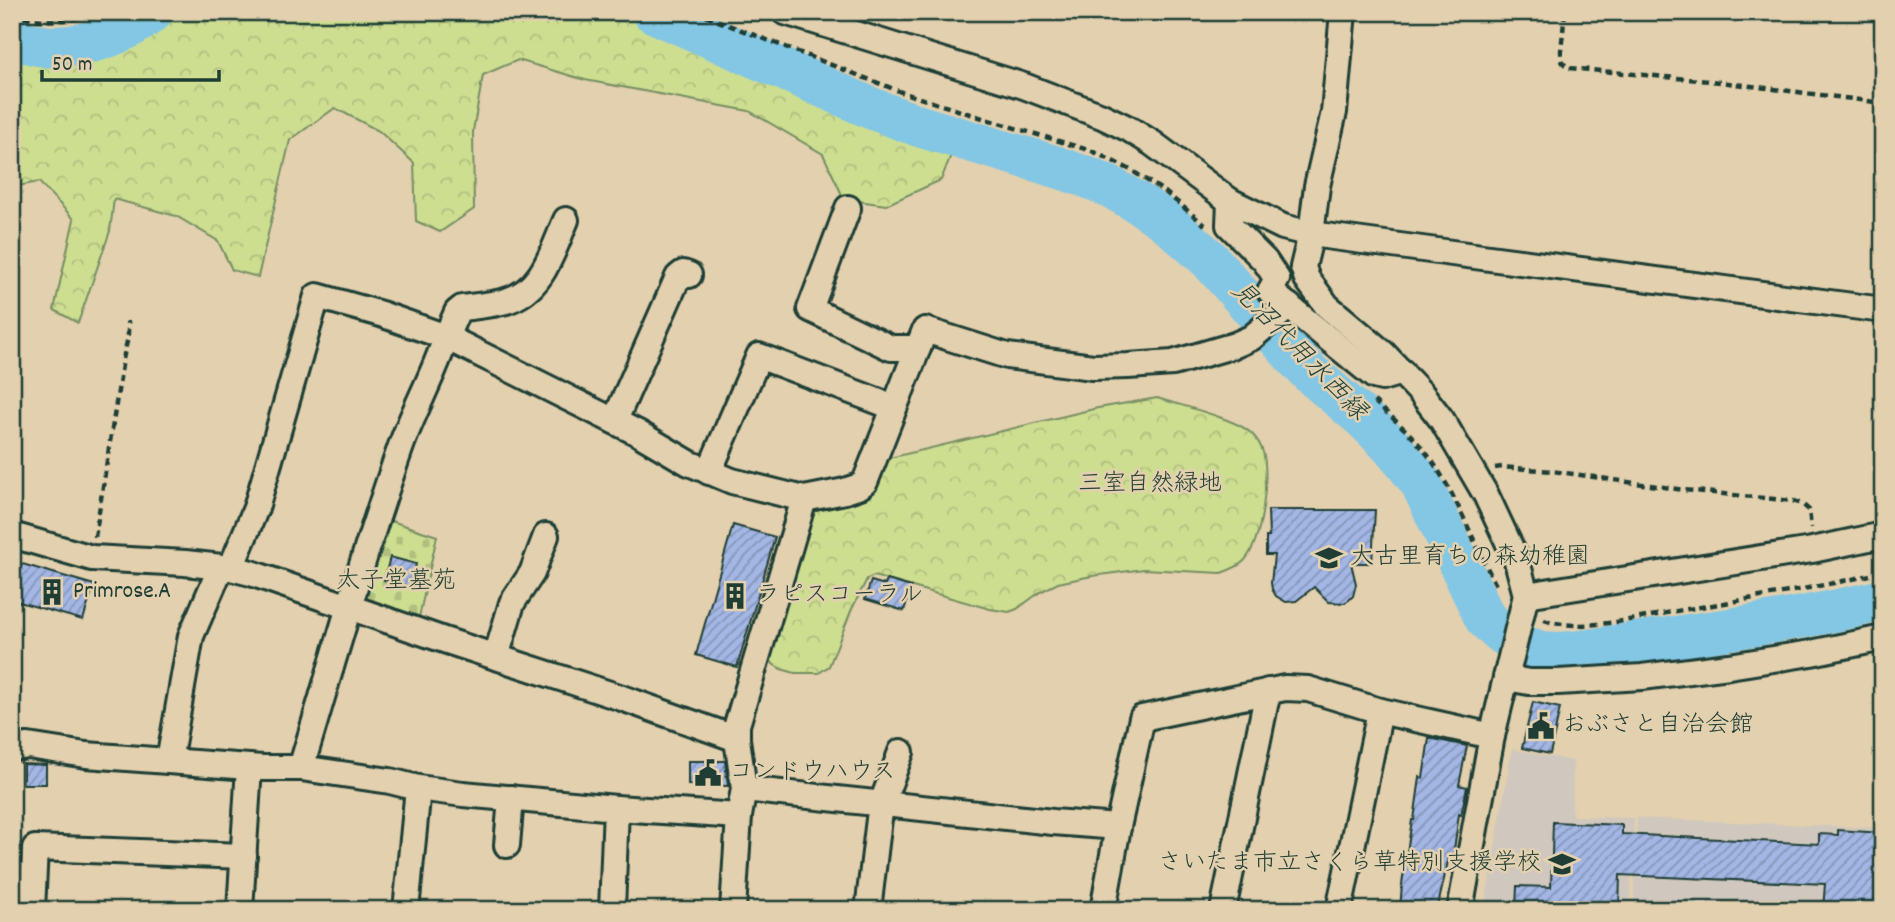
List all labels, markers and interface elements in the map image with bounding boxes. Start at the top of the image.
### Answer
scale bar [42,38,219,82]
text: 50 m [52,51,92,81]
water label: 見沼代用水西縁 [1221,274,1376,432]
park label: 三室自然緑地 [1078,468,1222,502]
place label: 大古里育ちの森幼稚園 [1350,541,1590,575]
school or university icon: 大古里育ちの森幼稚園 [1314,543,1344,573]
park label: 太子堂墓苑 [336,565,456,599]
place label: Primrose.A [73,575,171,609]
building icon: Primrose.A [37,577,67,607]
place label: ラピスコーラル [756,579,923,613]
building icon: ラピスコーラル [720,581,750,611]
place label: おぶさと自治会館 [1562,709,1754,743]
public building icon: おぶさと自治会館 [1526,711,1556,741]
place label: コンドウハウス [729,756,896,790]
public building icon: コンドウハウス [693,758,723,788]
place label: さいたま市立さくら草特別支援学校 [1158,847,1541,881]
school or university icon: さいたま市立さくら草特別支援学校 [1547,849,1577,879]

